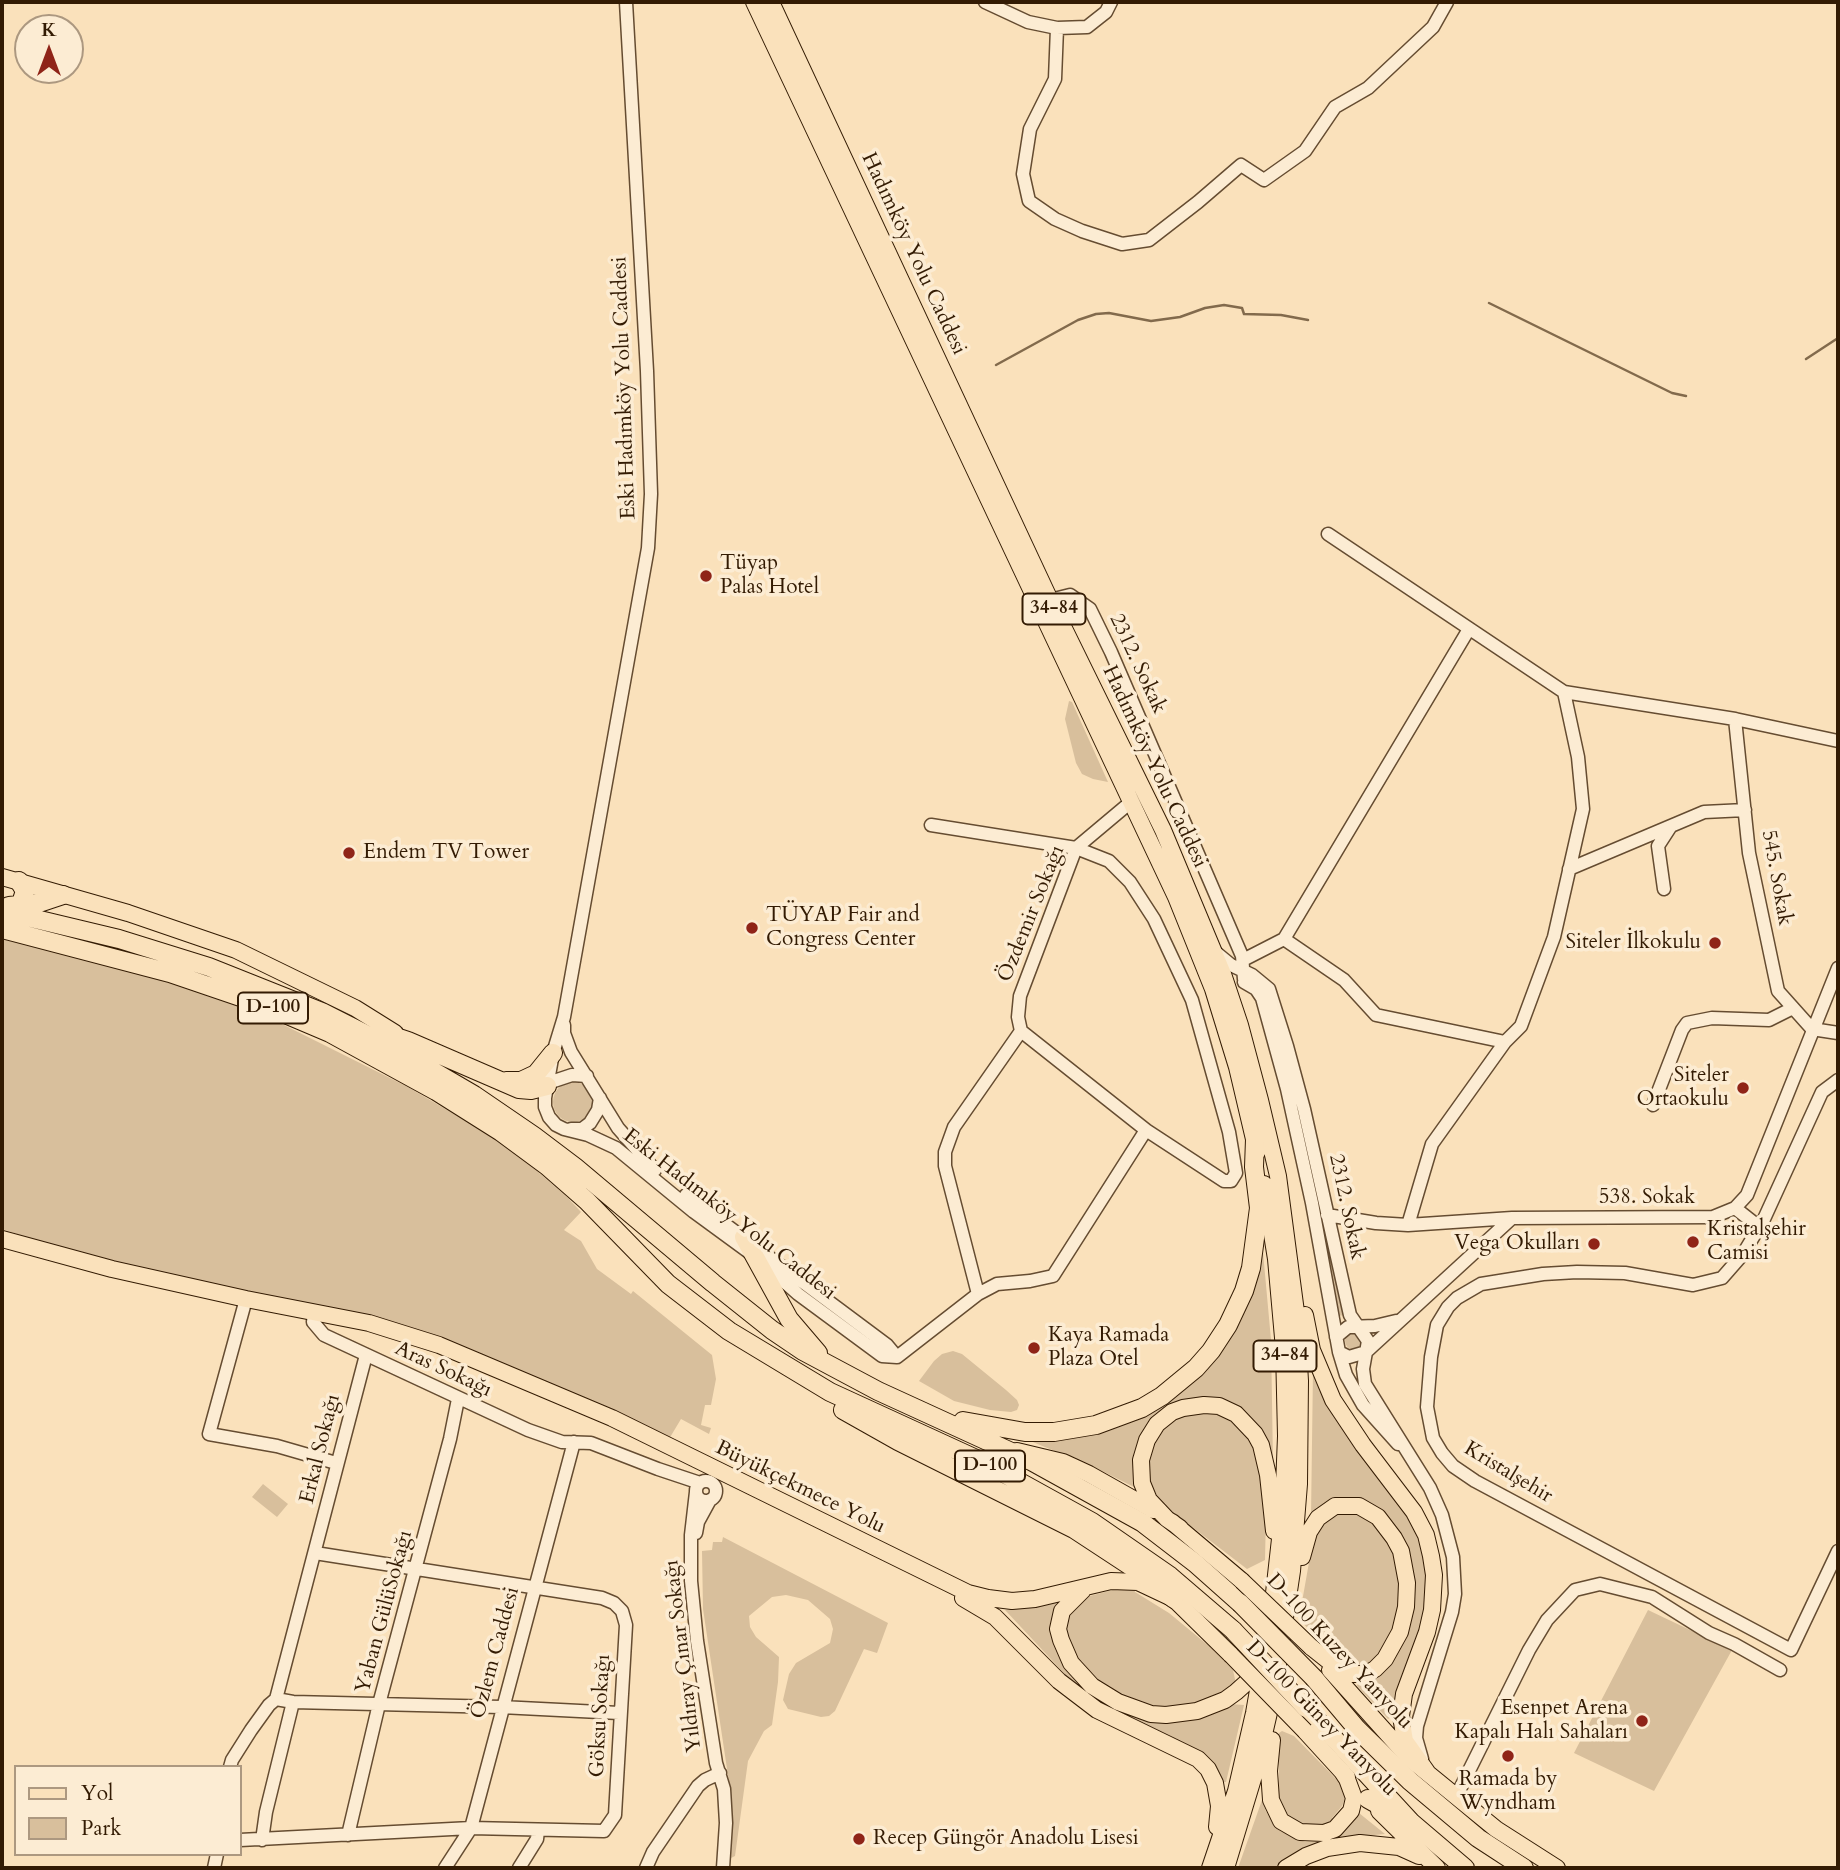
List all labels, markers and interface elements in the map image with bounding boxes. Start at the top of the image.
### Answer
north arrow [14,14,84,84]
text: K [41,17,57,43]
street label: Hadımköy Yolu Caddesi [855,149,971,359]
street label: Eski Hadımköy Yolu Caddesi [608,256,642,520]
place label: Tüyap Palas Hotel [720,551,819,601]
marker: Tüyap Palas Hotel [698,568,714,584]
road number: 34-84 [1023,594,1086,624]
street label: 2312. Sokak [1103,610,1171,718]
street label: Hadımköy Yolu Caddesi [1096,662,1212,872]
street label: 545. Sokak [1755,828,1797,928]
place label: Endem TV Tower [363,840,529,866]
street label: Özdemir Sokağı [993,842,1071,986]
marker: Endem TV Tower [341,845,357,861]
place label: TÜYAP Fair and Congress Center [766,903,920,953]
marker: TÜYAP Fair and Congress Center [744,920,760,936]
place label: Siteler İlkokulu [1565,930,1701,956]
marker: Siteler İlkokulu [1707,935,1723,951]
road number: D-100 [238,992,308,1024]
place label: Siteler Ortaokulu [1636,1063,1729,1113]
marker: Siteler Ortaokulu [1735,1080,1751,1096]
street label: Eski Hadımköy Yolu Caddesi [618,1124,840,1306]
street label: 2312. Sokak [1323,1152,1369,1262]
street label: 538. Sokak [1599,1185,1695,1211]
place label: Kristalşehir Camisi [1707,1217,1806,1267]
place label: Vega Okulları [1454,1231,1580,1257]
marker: Kristalşehir Camisi [1685,1234,1701,1250]
marker: Vega Okulları [1586,1236,1602,1252]
place label: Kaya Ramada Plaza Otel [1048,1323,1169,1373]
street label: Aras Sokağı [390,1337,496,1403]
marker: Kaya Ramada Plaza Otel [1026,1340,1042,1356]
road number: 34-84 [1254,1340,1316,1372]
street label: Erkal Sokağı [295,1392,347,1506]
street label: Büyükçekmece Yolu [711,1436,889,1540]
street label: Kristalşehir [1459,1437,1557,1509]
road number: D-100 [955,1450,1025,1482]
street label: Yaban GülüSokağı [351,1528,419,1696]
street label: Yıldıray Çınar Sokağı [660,1558,708,1754]
street label: D-100 Kuzey Yanyolu [1261,1569,1417,1735]
street label: Özlem Caddesi [466,1584,526,1722]
street label: D-100 Güney Yanyolu [1240,1636,1402,1802]
street label: Göksu Sokağı [585,1654,617,1778]
place label: Esenpet Arena Kapalı Halı Sahaları [1454,1696,1628,1746]
marker: Esenpet Arena Kapalı Halı Sahaları [1634,1713,1650,1729]
marker: Ramada by Wyndham [1500,1748,1516,1764]
legend [14,1765,242,1856]
place label: Ramada by Wyndham [1459,1767,1557,1817]
text: Yol [81,1779,113,1808]
text: Park [81,1814,121,1843]
place label: Recep Güngör Anadolu Lisesi [873,1826,1139,1852]
marker: Recep Güngör Anadolu Lisesi [851,1831,867,1847]

